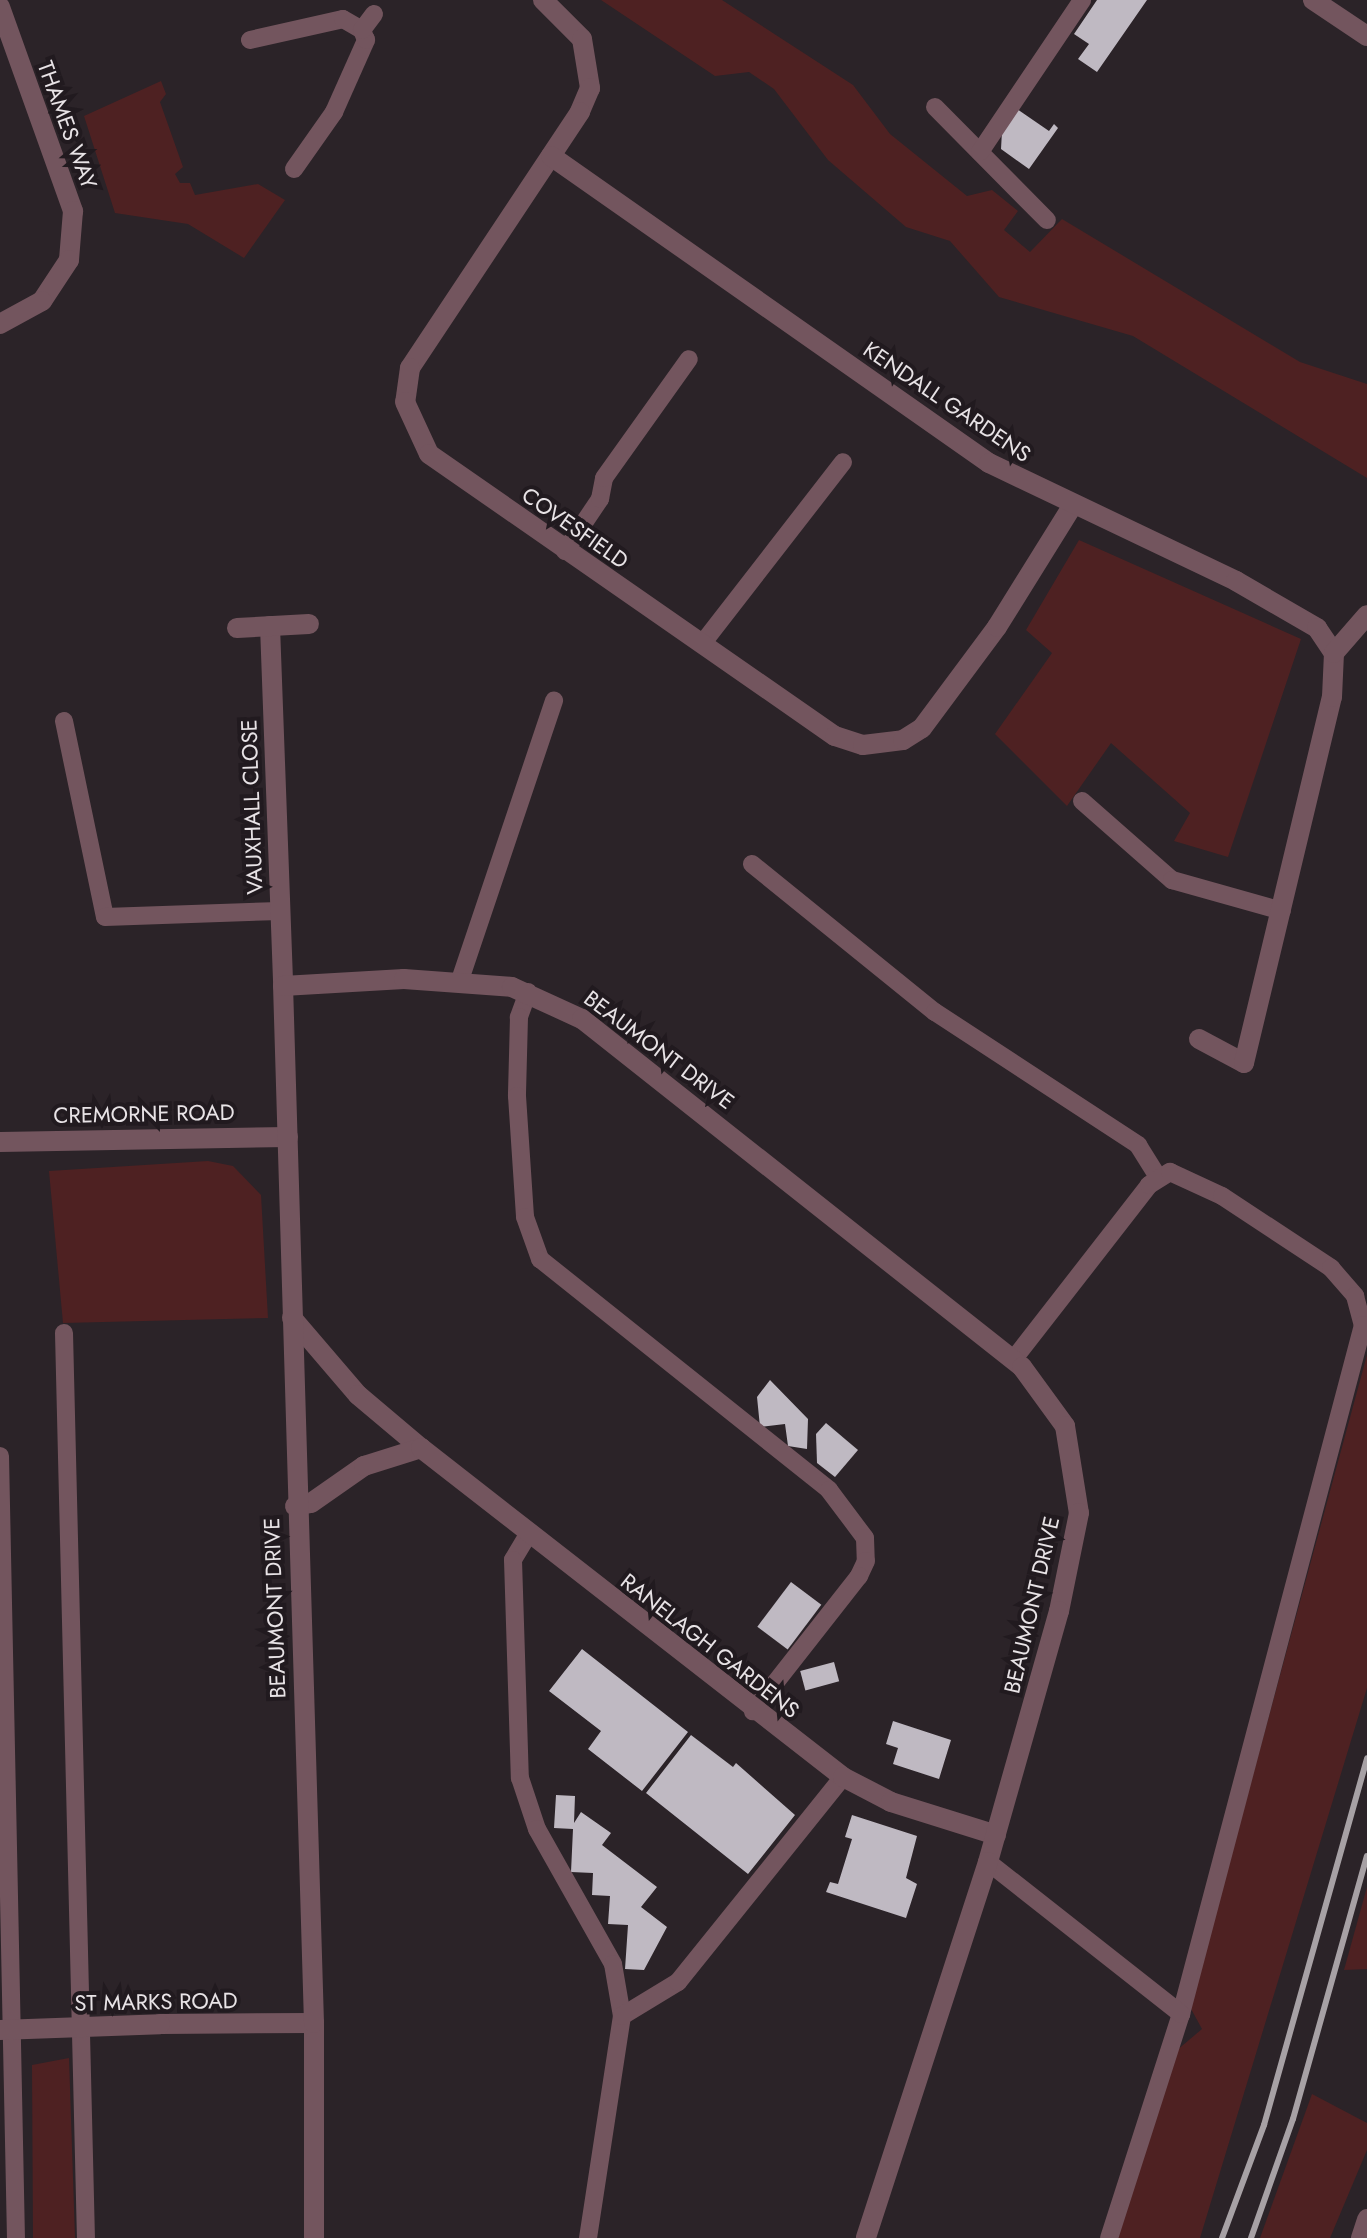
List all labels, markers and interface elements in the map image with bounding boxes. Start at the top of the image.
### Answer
street label: THAMES WAY [32,58,102,192]
street label: KENDALL GARDENS [858,336,1036,468]
street label: COVESFIELD [517,482,633,574]
street label: VAUXHALL CLOSE [236,719,268,895]
street label: BEAUMONT DRIVE [579,985,739,1115]
street label: CREMORNE ROAD [53,1099,235,1129]
street label: BEAUMONT DRIVE [999,1514,1065,1696]
street label: BEAUMONT DRIVE [259,1517,291,1699]
street label: RANELAGH GARDENS [616,1568,804,1724]
street label: ST MARKS ROAD [74,1987,238,2017]

